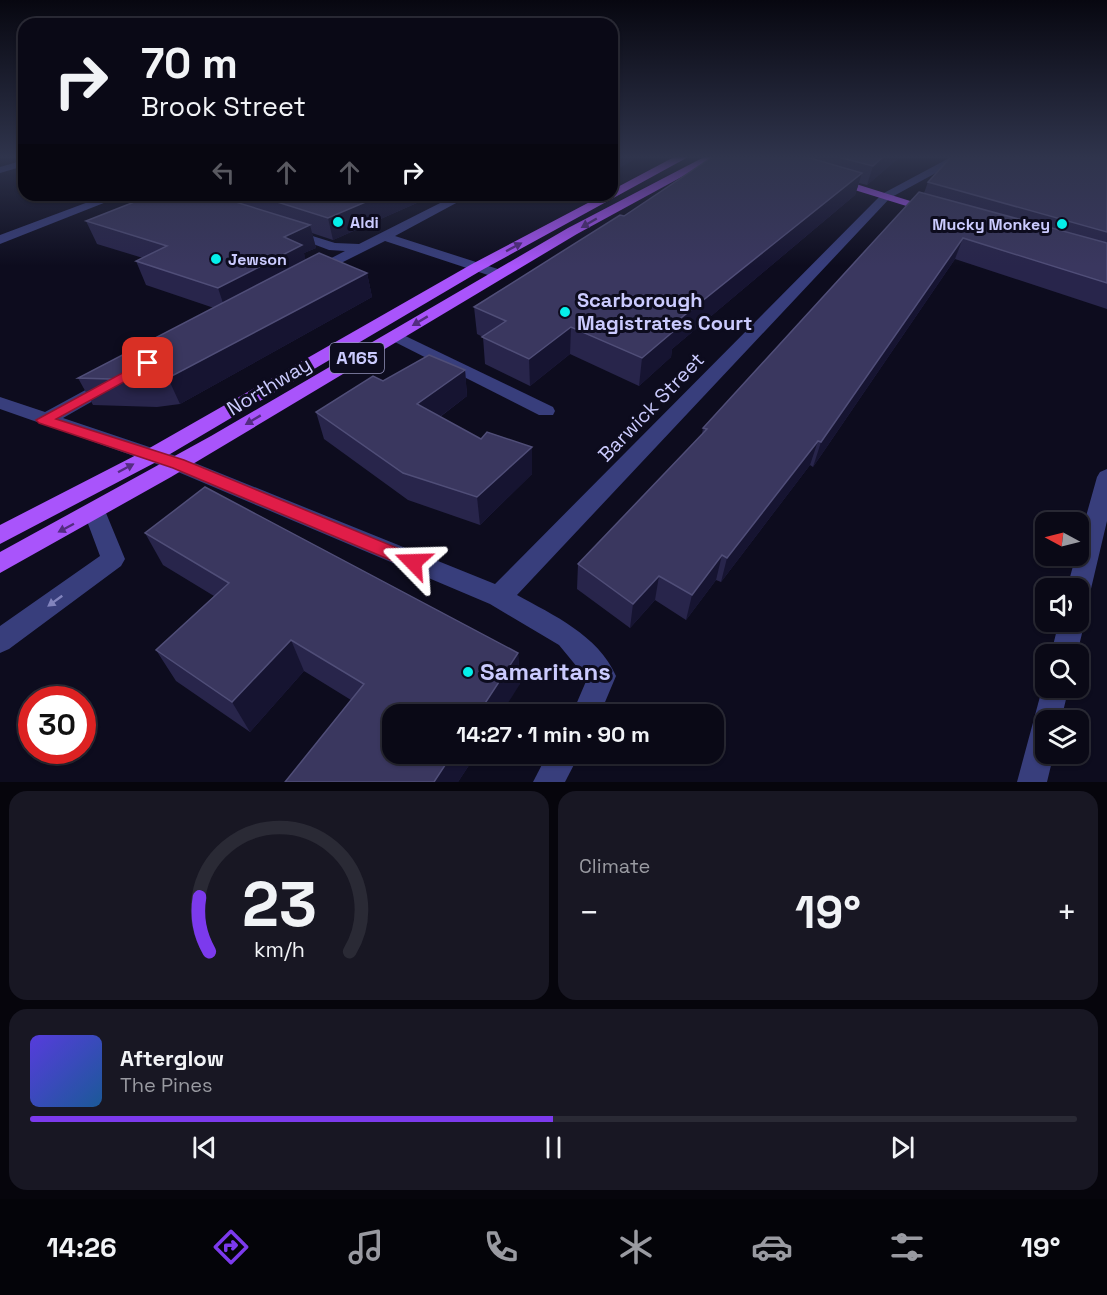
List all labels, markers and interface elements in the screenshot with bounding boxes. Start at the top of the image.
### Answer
text: 70 m [141,37,238,90]
icon: right [42,42,120,120]
text: Brook Street [141,89,306,124]
icon: left [207,156,240,189]
icon: ahead [270,156,303,189]
icon: ahead [333,156,366,189]
icon: right [396,156,429,189]
place label: Aldi [350,212,379,233]
place label: Mucky Monkey [932,214,1050,235]
marker: Aldi [331,215,345,229]
marker: Mucky Monkey [1055,217,1069,231]
one-way arrow [580,218,597,228]
one-way arrow [506,242,523,252]
place label: Jewson [228,249,287,270]
marker: Jewson [209,252,223,266]
place label: Scarborough Magistrates Court [577,287,752,336]
marker: Scarborough Magistrates Court [558,305,572,319]
one-way arrow [412,315,429,325]
pin [122,337,173,388]
road number: A165 [330,343,384,373]
icon: arrive [131,346,164,379]
street label: Barwick Street [592,347,710,467]
street label: Northway [222,351,316,421]
one-way arrow [245,414,261,425]
one-way arrow [118,463,135,473]
north arrow [1035,512,1089,566]
map controls [1035,512,1089,764]
one-way arrow [57,523,74,533]
position arrow [381,530,445,594]
button: sound [1035,578,1089,632]
one-way arrow [47,595,63,607]
button: search [1035,644,1089,698]
place label: Samaritans [480,656,611,687]
marker: Samaritans [461,665,475,679]
speed limit sign: 30 [18,686,96,764]
button: layers [1035,710,1089,764]
text: 14:27 · 1 min · 90 m [456,720,650,748]
text: Climate [579,853,650,879]
text: 23 [241,865,316,944]
text: 19° [795,884,861,941]
text: − [579,892,599,934]
text: + [1057,892,1077,934]
text: km/h [253,937,305,964]
text: Afterglow [120,1044,224,1072]
text: The Pines [120,1072,213,1098]
icon: previous [188,1131,221,1164]
icon: pause [537,1131,570,1164]
icon: next [886,1131,919,1164]
icon: directions [210,1226,252,1268]
icon: music [345,1226,387,1268]
icon: phone [480,1226,522,1268]
icon: climate [615,1226,657,1268]
icon: car [751,1226,793,1268]
icon: filters [886,1226,928,1268]
text: 14:26 [47,1230,117,1265]
text: 19° [1021,1230,1060,1265]

